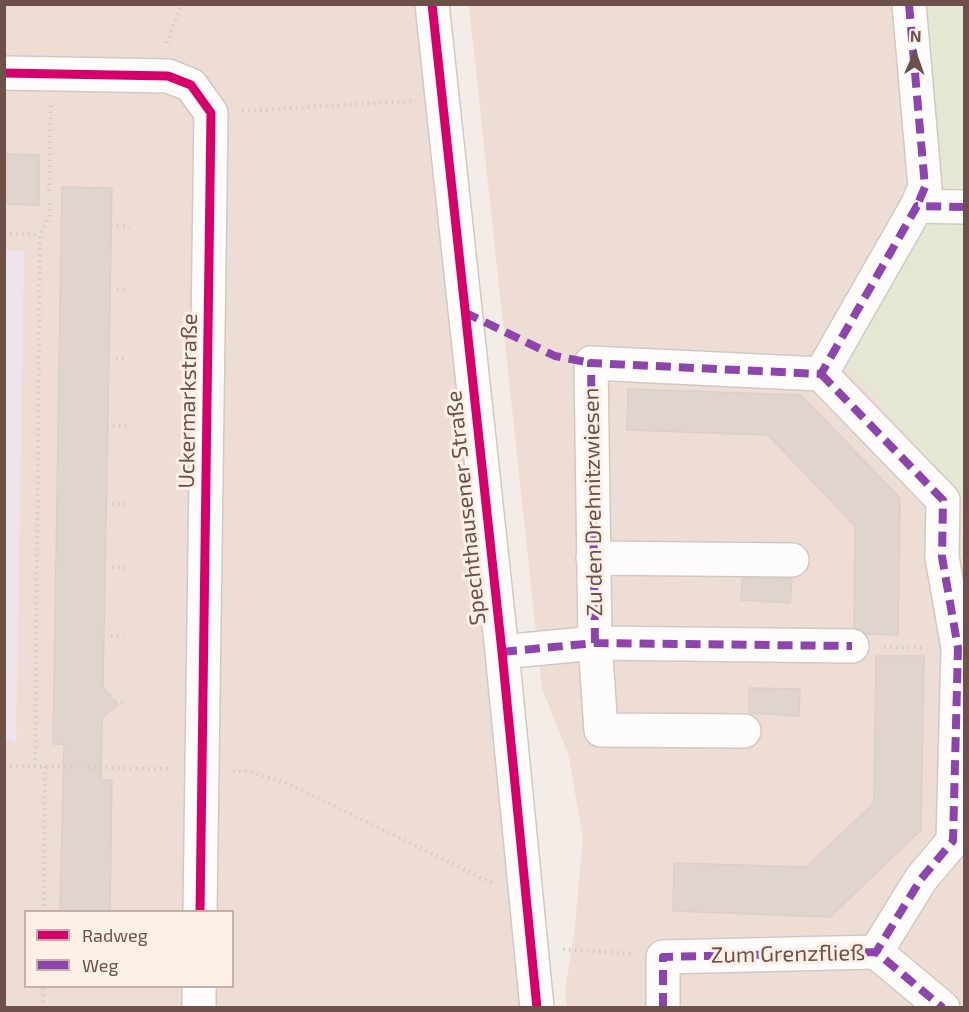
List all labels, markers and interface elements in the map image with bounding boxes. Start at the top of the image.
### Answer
north arrow [885,24,945,84]
text: N [910,26,922,45]
street label: Uckermarkstraße [173,313,203,489]
street label: Zu den Drehnitzwiesen [578,387,608,617]
street label: Spechthausener Straße [441,389,491,627]
legend [24,910,234,988]
text: Radweg [82,924,148,946]
street label: Zum Grenzfließ [711,939,865,969]
text: Weg [82,954,118,976]

